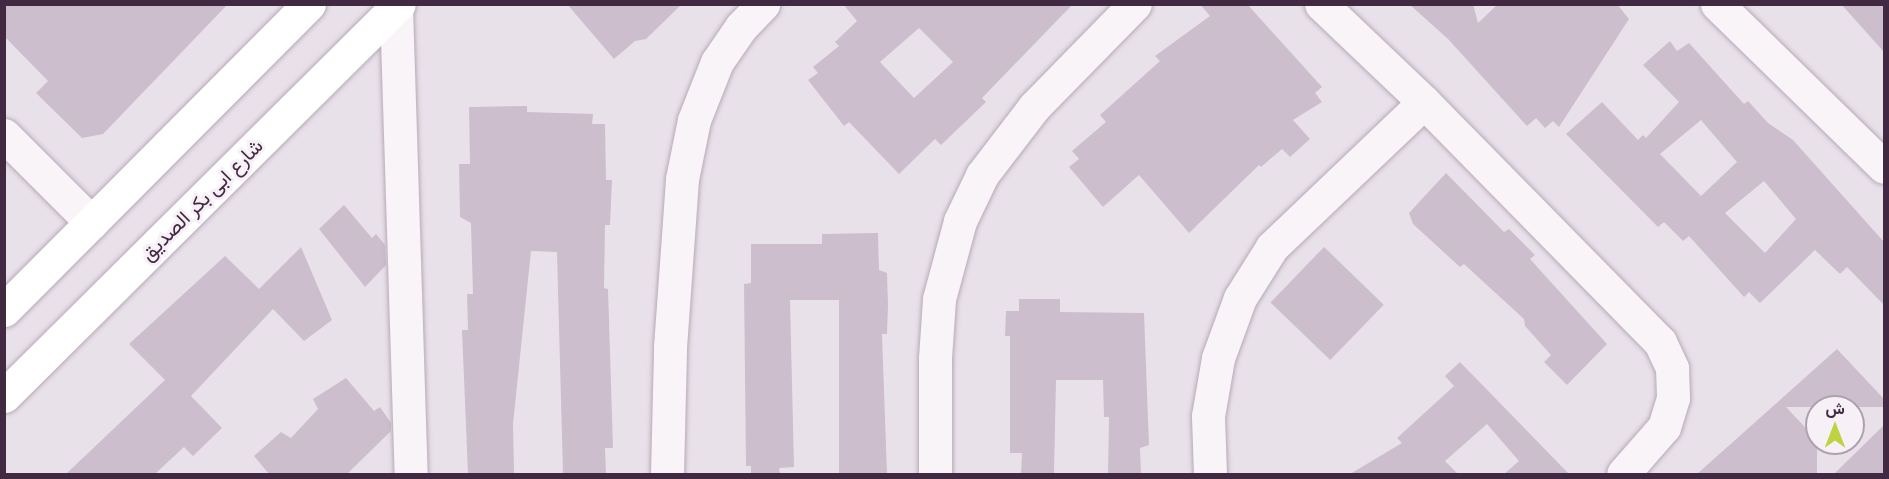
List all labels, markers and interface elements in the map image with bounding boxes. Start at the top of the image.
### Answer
street label: شارع ابى بكر الصديق [136,134,268,266]
north arrow [1805,395,1865,455]
text: ش [1825,399,1845,418]

